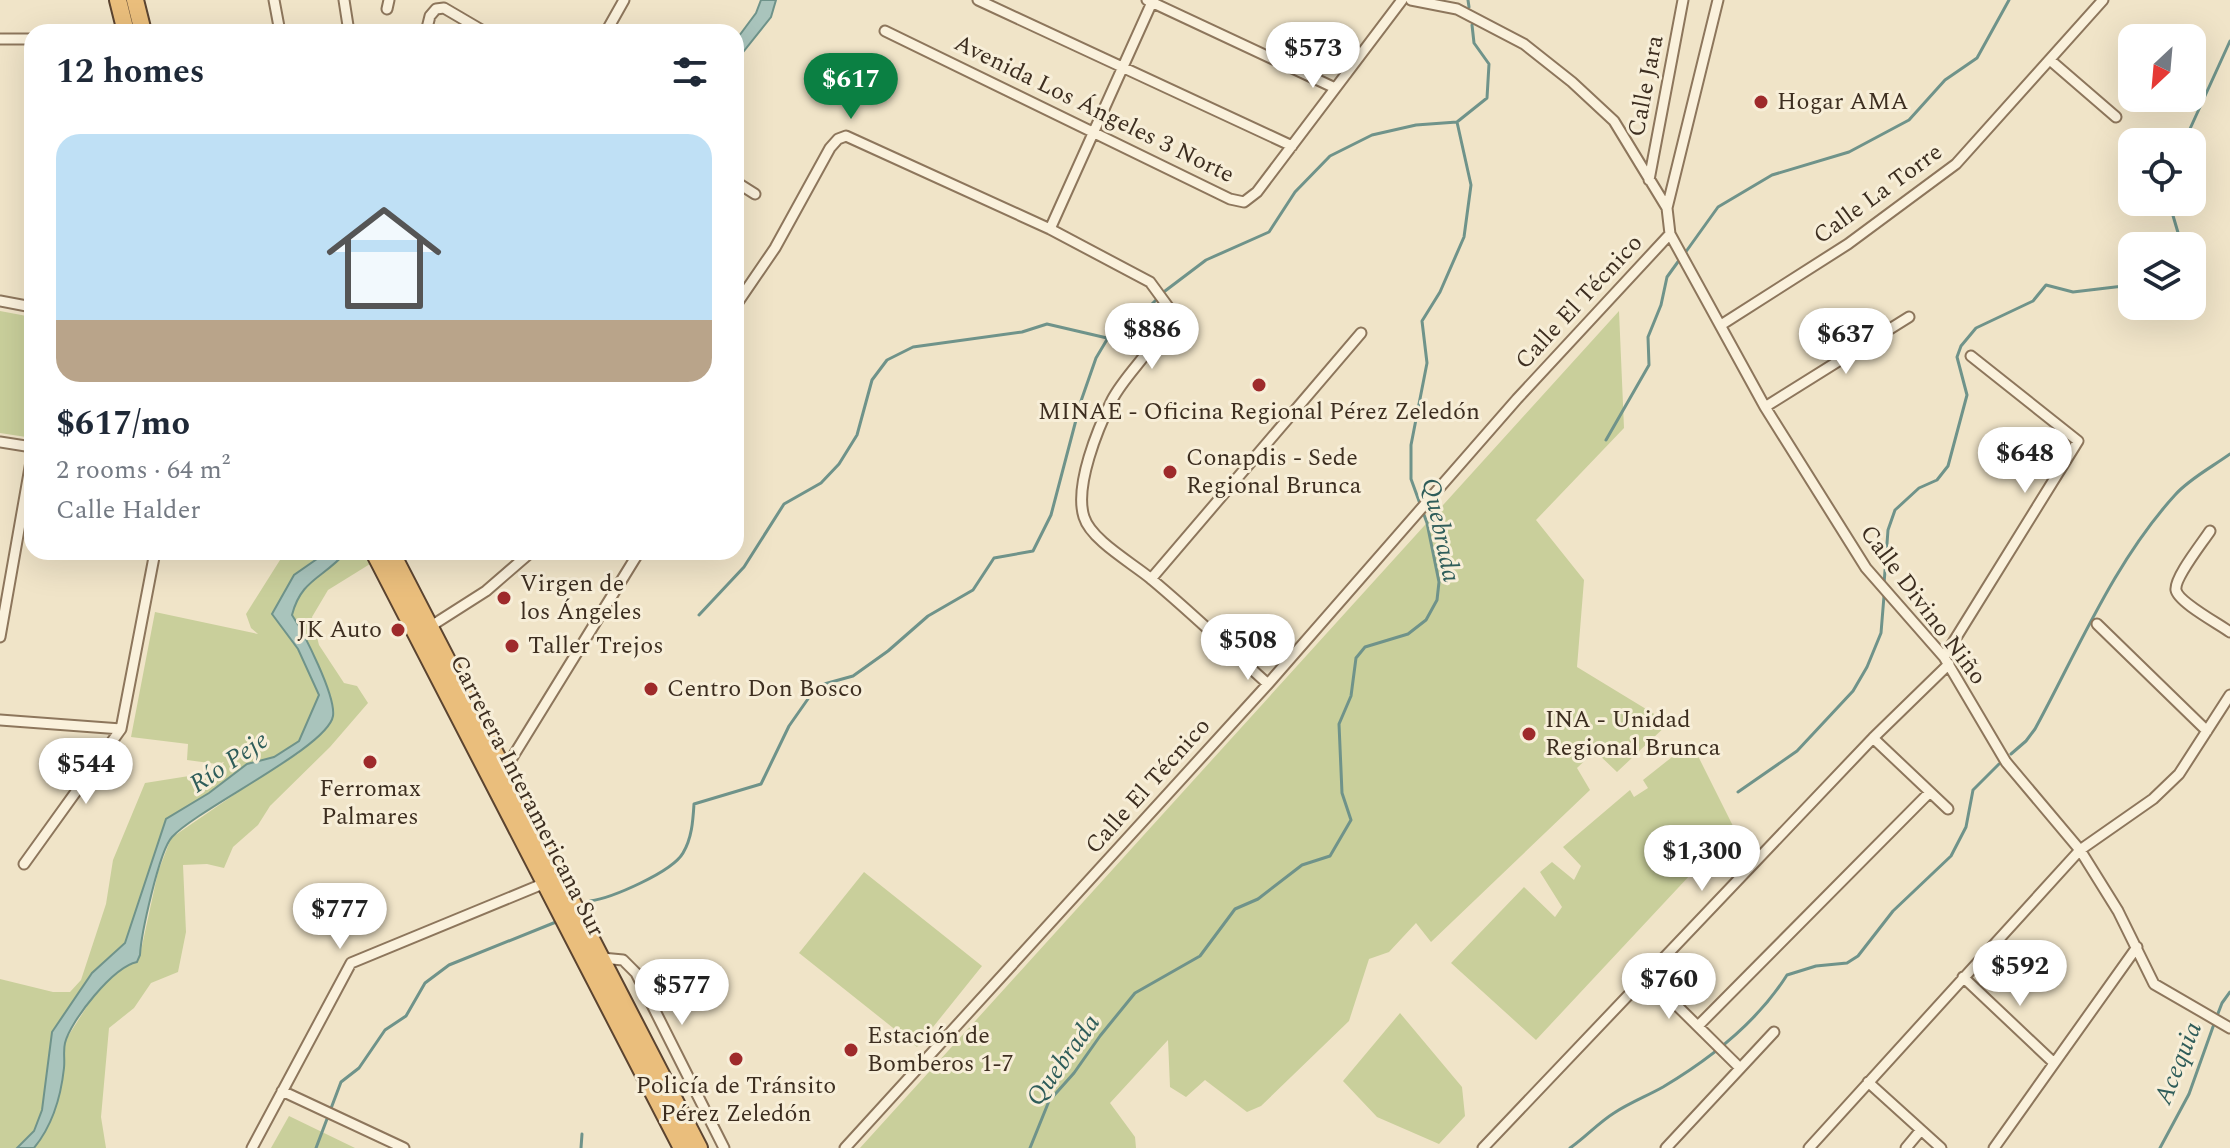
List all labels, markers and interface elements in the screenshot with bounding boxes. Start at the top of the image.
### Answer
pin: $573 [1266,22,1360,90]
north arrow [2118,24,2206,112]
map controls [2118,24,2206,320]
street label: Avenida Los Ángeles 3 Norte [948,25,1240,193]
text: $573 [1284,28,1342,68]
street label: Calle Jara [1619,32,1674,140]
text: 12 homes [56,46,205,98]
icon: filters [668,50,712,94]
pin: $617 [804,53,898,121]
text: $617 [822,59,880,99]
place label: Hogar AMA [1777,84,1909,120]
marker: Hogar AMA [1752,93,1770,111]
button: locate [2118,128,2206,216]
street label: Calle La Torre [1806,135,1950,253]
icon: home [312,186,456,330]
street label: Calle El Técnico [1507,226,1651,378]
button: layers [2118,232,2206,320]
pin: $886 [1105,303,1199,371]
pin: $637 [1799,308,1893,376]
text: $886 [1123,309,1181,349]
text: $637 [1817,314,1875,354]
marker: MINAE - Oficina Regional Pérez Zeledón [1250,376,1268,394]
place label: MINAE - Oficina Regional Pérez Zeledón [1038,394,1480,430]
text: $617/mo [56,398,190,450]
pin: $648 [1978,427,2072,495]
text: $648 [1996,433,2054,473]
place label: Conapdis - Sede Regional Brunca [1186,440,1362,504]
text: 2 rooms · 64 m² [56,450,230,490]
marker: Conapdis - Sede Regional Brunca [1161,463,1179,481]
water label: Quebrada [1410,474,1472,586]
text: Calle Halder [56,490,201,530]
street label: Calle Divino Niño [1851,517,1995,693]
place label: Virgen de los Ángeles [520,566,642,630]
marker: Virgen de los Ángeles [495,589,513,607]
place label: JK Auto [297,612,382,648]
pin: $508 [1201,614,1295,682]
text: $508 [1219,620,1277,660]
marker: JK Auto [389,621,407,639]
place label: Taller Trejos [528,628,664,664]
marker: Taller Trejos [503,637,521,655]
street label: Carretera Interamericana Sur [440,649,614,943]
place label: Centro Don Bosco [667,671,863,707]
marker: Centro Don Bosco [642,680,660,698]
place label: INA - Unidad Regional Brunca [1545,702,1721,766]
street label: Calle El Técnico [1077,710,1219,862]
water label: Río Peje [181,721,277,803]
marker: INA - Unidad Regional Brunca [1520,725,1538,743]
pin: $544 [39,738,133,806]
text: $544 [57,744,115,784]
marker: Ferromax Palmares [361,753,379,771]
place label: Ferromax Palmares [319,771,421,835]
pin: $1,300 [1637,825,1767,893]
text: $1,300 [1662,831,1742,871]
pin: $777 [293,883,387,951]
text: $777 [311,889,369,929]
pin: $592 [1973,940,2067,1008]
text: $592 [1991,946,2049,986]
pin: $760 [1622,953,1716,1021]
pin: $577 [635,959,729,1027]
text: $760 [1640,959,1698,999]
text: $577 [653,965,711,1005]
water label: Quebrada [1016,1005,1110,1115]
water label: Acequia [2143,1015,2213,1111]
place label: Estación de Bomberos 1-7 [867,1018,1013,1082]
marker: Estación de Bomberos 1-7 [842,1041,860,1059]
marker: Policía de Tránsito Pérez Zeledón [727,1050,745,1068]
place label: Policía de Tránsito Pérez Zeledón [636,1068,836,1132]

